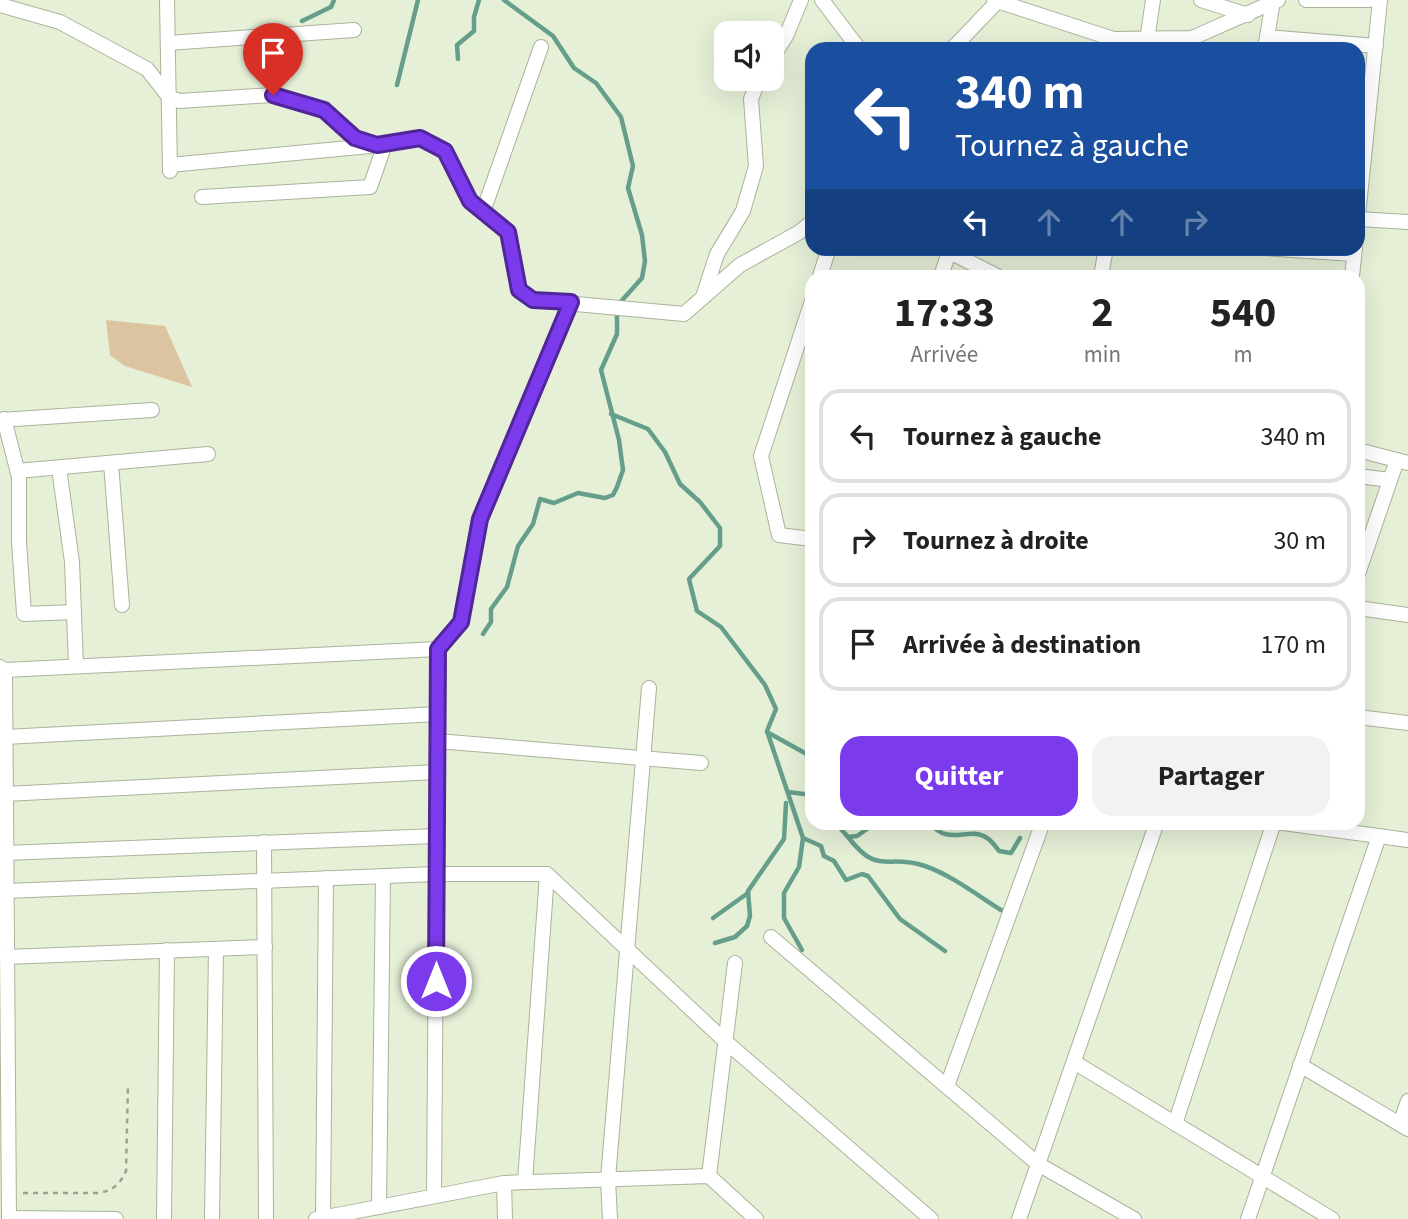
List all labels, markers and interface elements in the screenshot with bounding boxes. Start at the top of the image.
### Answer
map controls [714,21,784,91]
button: sound [714,21,784,91]
pin [243,23,303,95]
icon: arrive [254,34,292,72]
text: 340 m [955,58,1084,128]
icon: left [840,70,931,161]
text: Tournez à gauche [955,123,1189,169]
icon: left [957,203,995,241]
icon: ahead [1030,203,1068,241]
icon: ahead [1103,203,1141,241]
icon: right [1176,203,1214,241]
text: 17:33 [894,283,995,343]
text: 2 [1091,283,1113,343]
text: 540 [1210,283,1276,343]
text: Arrivée [911,338,978,371]
text: min [1084,338,1121,371]
text: m [1233,338,1253,371]
icon: left [844,417,882,455]
text: Tournez à gauche [903,418,1102,455]
text: 340 m [1260,418,1326,455]
icon: right [844,521,882,559]
text: Tournez à droite [903,522,1089,559]
text: 30 m [1273,522,1326,559]
icon: arrive [844,625,882,663]
text: Arrivée à destination [903,626,1141,663]
text: 170 m [1260,626,1326,663]
button: Quitter [840,736,1078,816]
button: Partager [1092,736,1330,816]
position arrow [399,944,473,1018]

